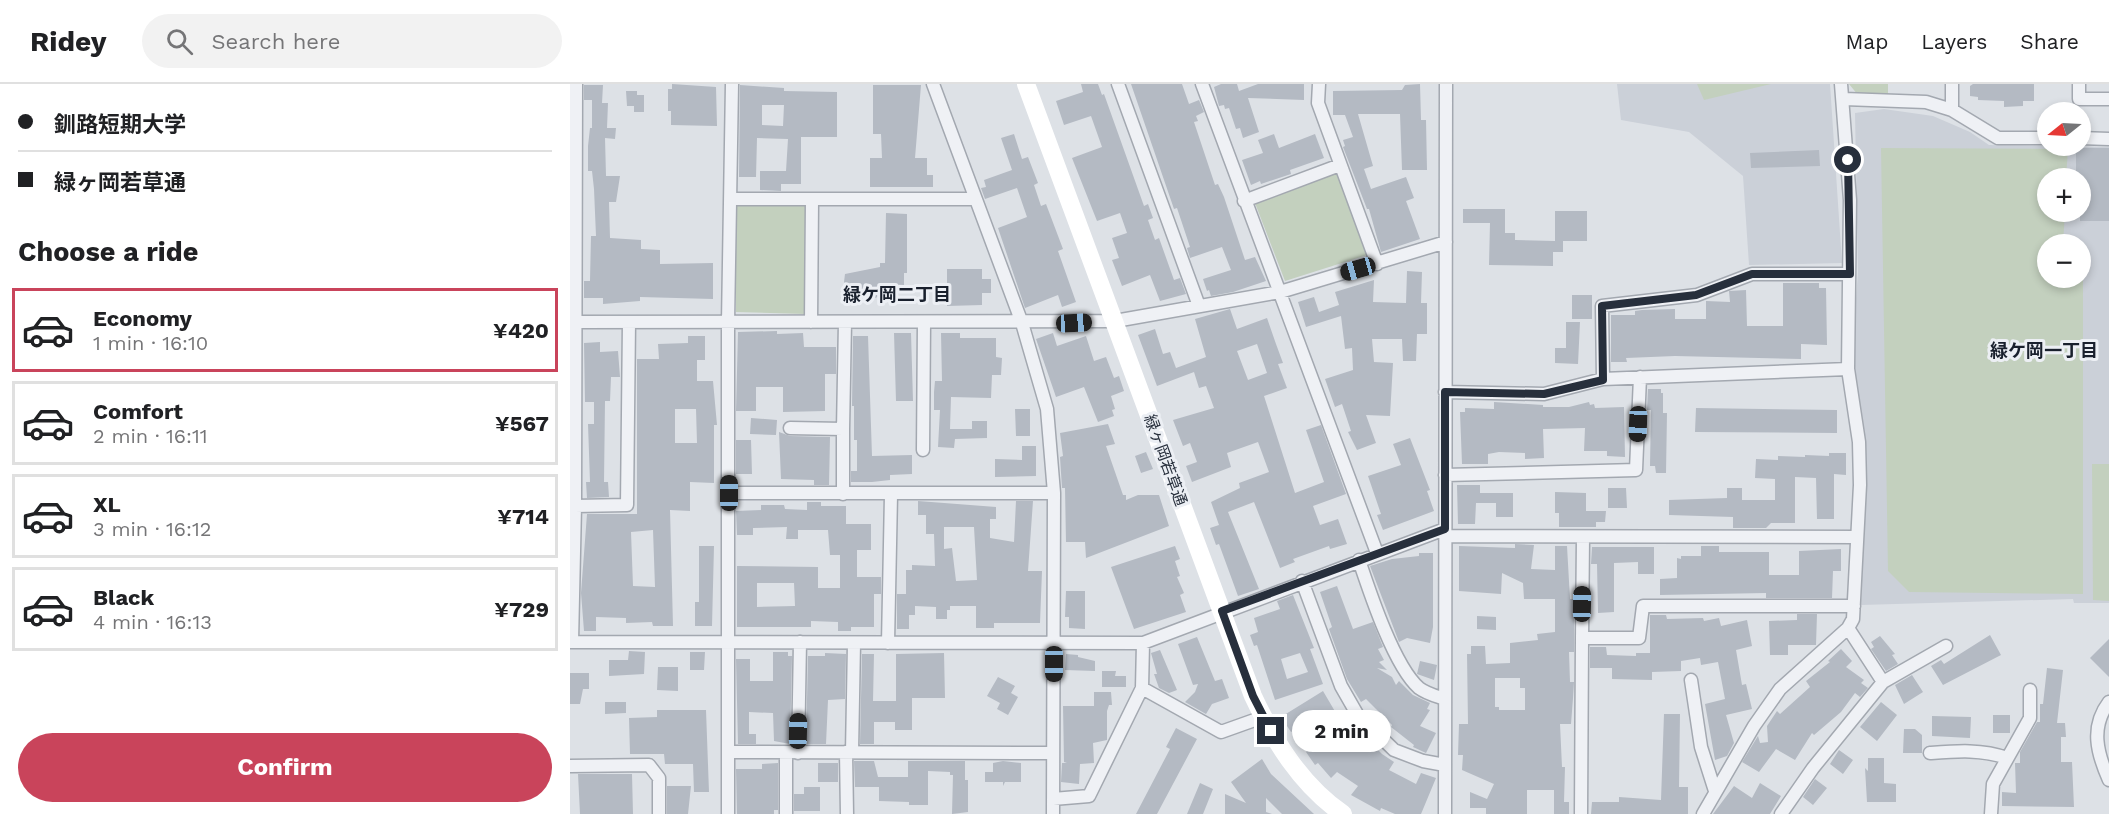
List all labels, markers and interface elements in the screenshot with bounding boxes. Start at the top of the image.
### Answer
search box [142,14,562,68]
text: Ridey [30,25,106,58]
icon: search [163,25,196,58]
text: Search here [211,29,340,54]
text: Map [1845,29,1888,54]
text: Layers [1921,29,1987,54]
text: Share [2020,29,2079,54]
north arrow [2037,102,2091,156]
map controls [2037,102,2091,288]
text: 釧路短期大学 [54,112,186,137]
route start [1834,146,1861,173]
button: + [2037,168,2091,222]
text: 緑ヶ岡若草通 [54,170,186,195]
button: − [2037,234,2091,288]
text: Choose a ride [18,236,198,268]
car [1338,255,1378,283]
district label: 緑ケ岡二丁目 [843,284,951,305]
icon: car [21,303,75,357]
text: Economy [93,306,192,331]
car [1056,313,1092,333]
text: ¥420 [493,318,549,343]
text: 1 min · 16:10 [93,331,208,355]
district label: 緑ケ岡一丁目 [1990,340,2098,361]
icon: car [21,396,75,450]
text: Comfort [93,399,183,424]
car [1628,406,1648,442]
text: ¥567 [495,411,549,436]
street label: 緑ヶ岡若草通 [1140,412,1191,509]
text: 2 min · 16:11 [93,424,207,448]
car [720,475,738,511]
icon: car [21,489,75,543]
text: XL [93,492,121,517]
text: ¥714 [497,504,549,529]
text: 3 min · 16:12 [93,517,211,541]
icon: car [21,582,75,636]
text: Black [93,585,154,610]
car [1573,586,1591,622]
text: ¥729 [494,597,549,622]
text: 4 min · 16:13 [93,610,212,634]
car [1045,646,1063,682]
callout: 2 min [1292,710,1391,752]
car [789,713,807,749]
route end [1257,717,1284,744]
text: 2 min [1314,719,1369,743]
button: Confirm [18,733,552,802]

